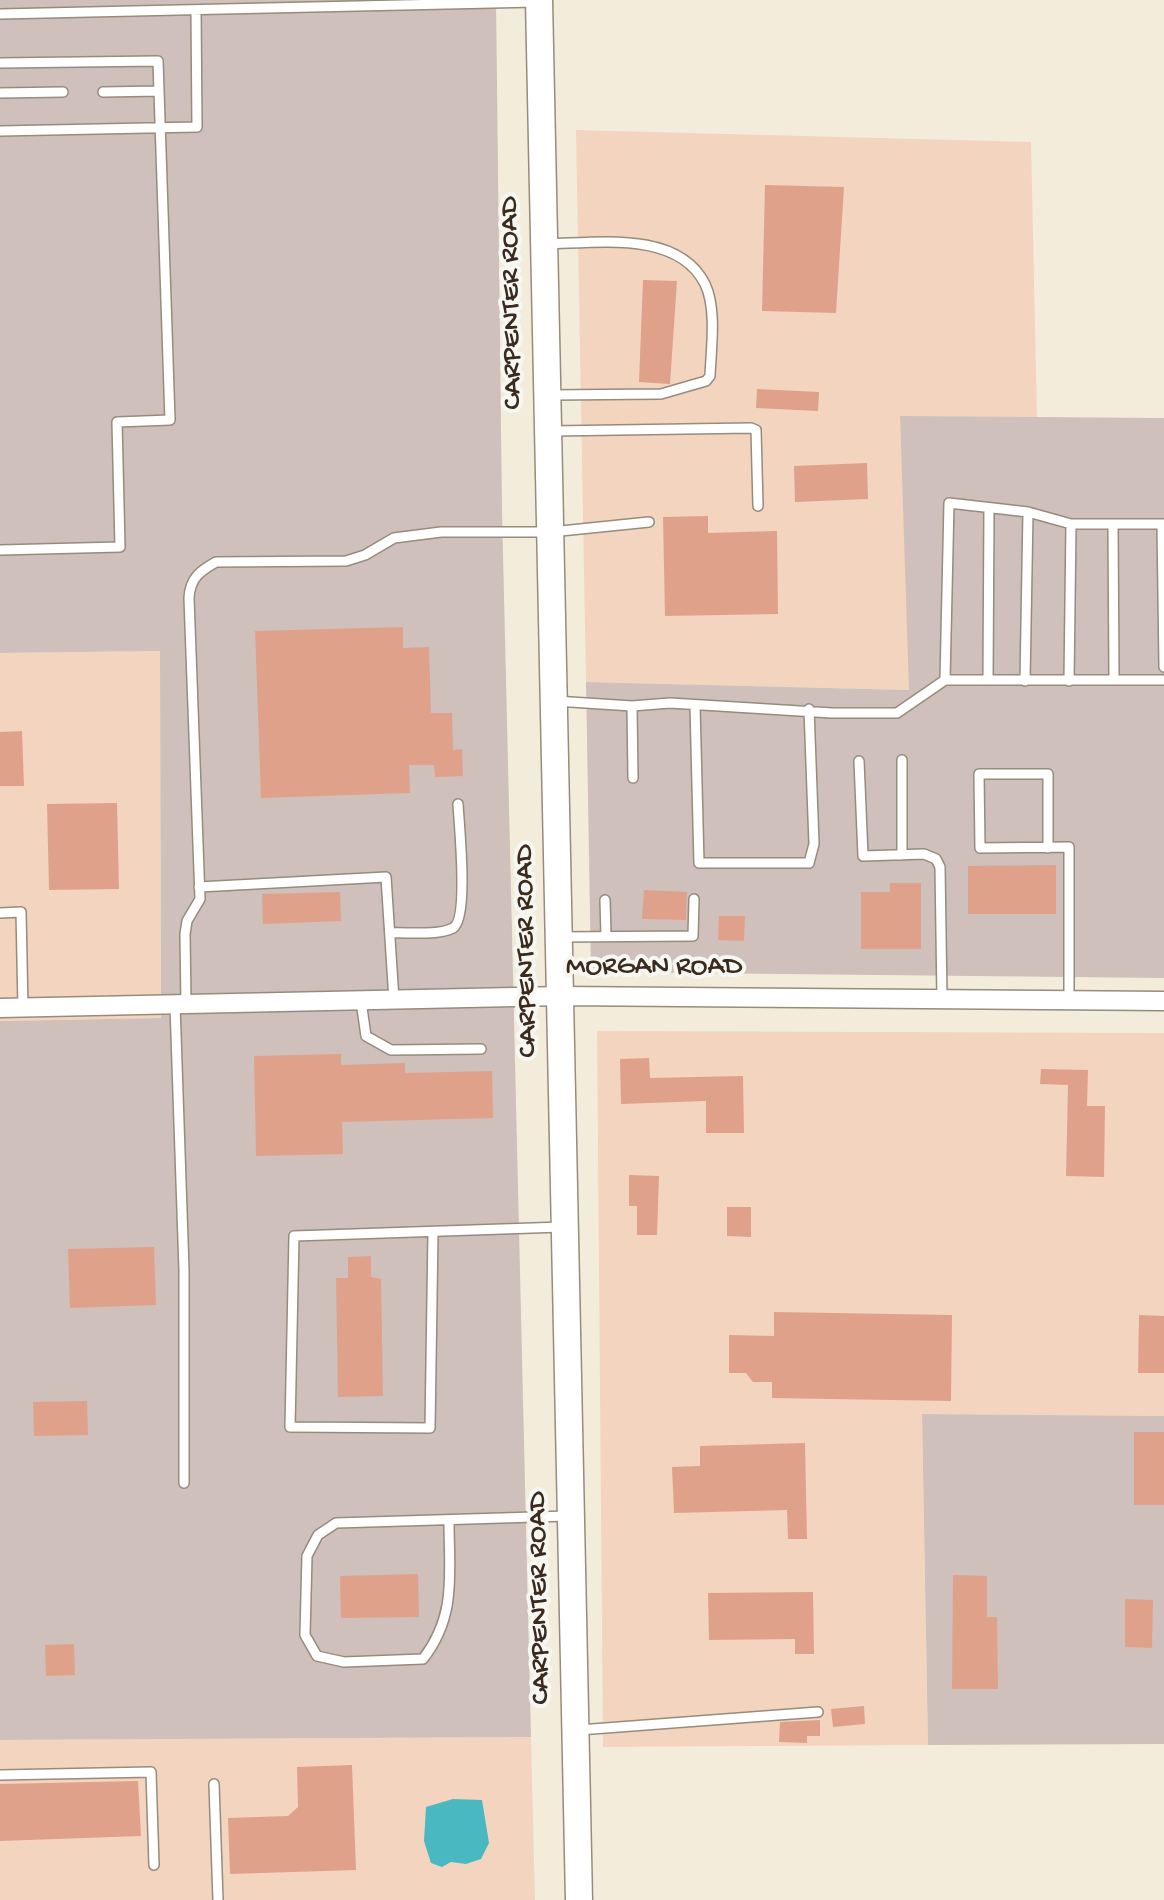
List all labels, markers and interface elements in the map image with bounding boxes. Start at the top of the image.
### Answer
street label: CARPENTER ROAD [494,196,532,410]
street label: CARPENTER ROAD [509,844,547,1058]
street label: MORGAN ROAD [566,952,742,986]
street label: CARPENTER ROAD [522,1491,560,1705]

